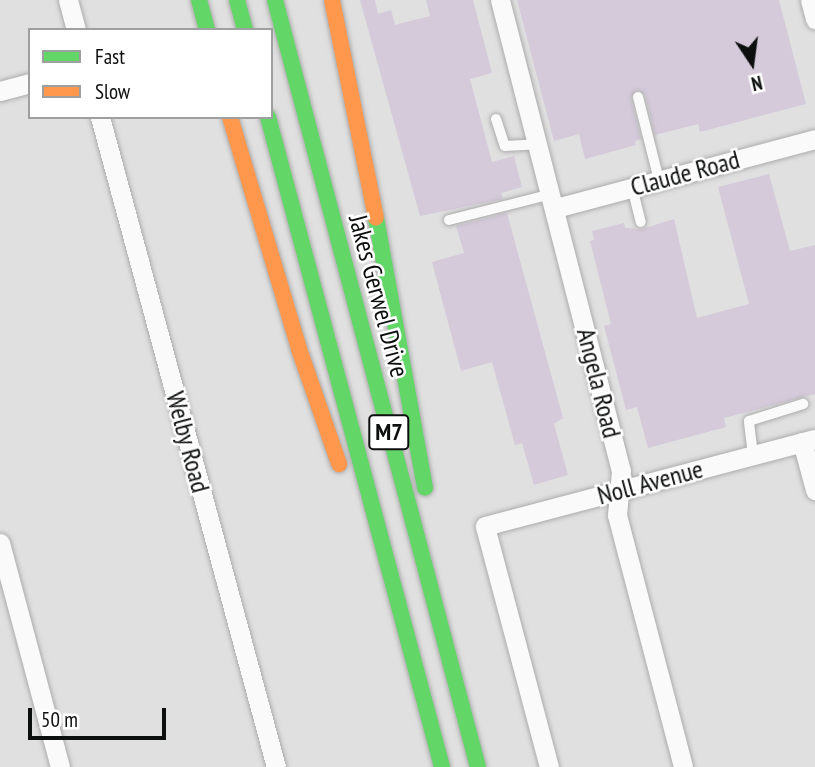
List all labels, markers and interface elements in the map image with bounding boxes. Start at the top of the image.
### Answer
legend [28,28,273,119]
north arrow [717,28,787,98]
text: Fast [95,43,125,70]
text: N [749,71,764,96]
text: Slow [95,78,130,105]
street label: Claude Road [627,144,743,202]
street label: Jakes Gerwel Drive [342,211,416,381]
street label: Angela Road [570,325,628,441]
street label: Welby Road [159,388,217,496]
road number: M7 [368,412,410,452]
street label: Noll Avenue [594,453,706,511]
scale bar [32,694,170,738]
text: 50 m [41,706,78,733]

